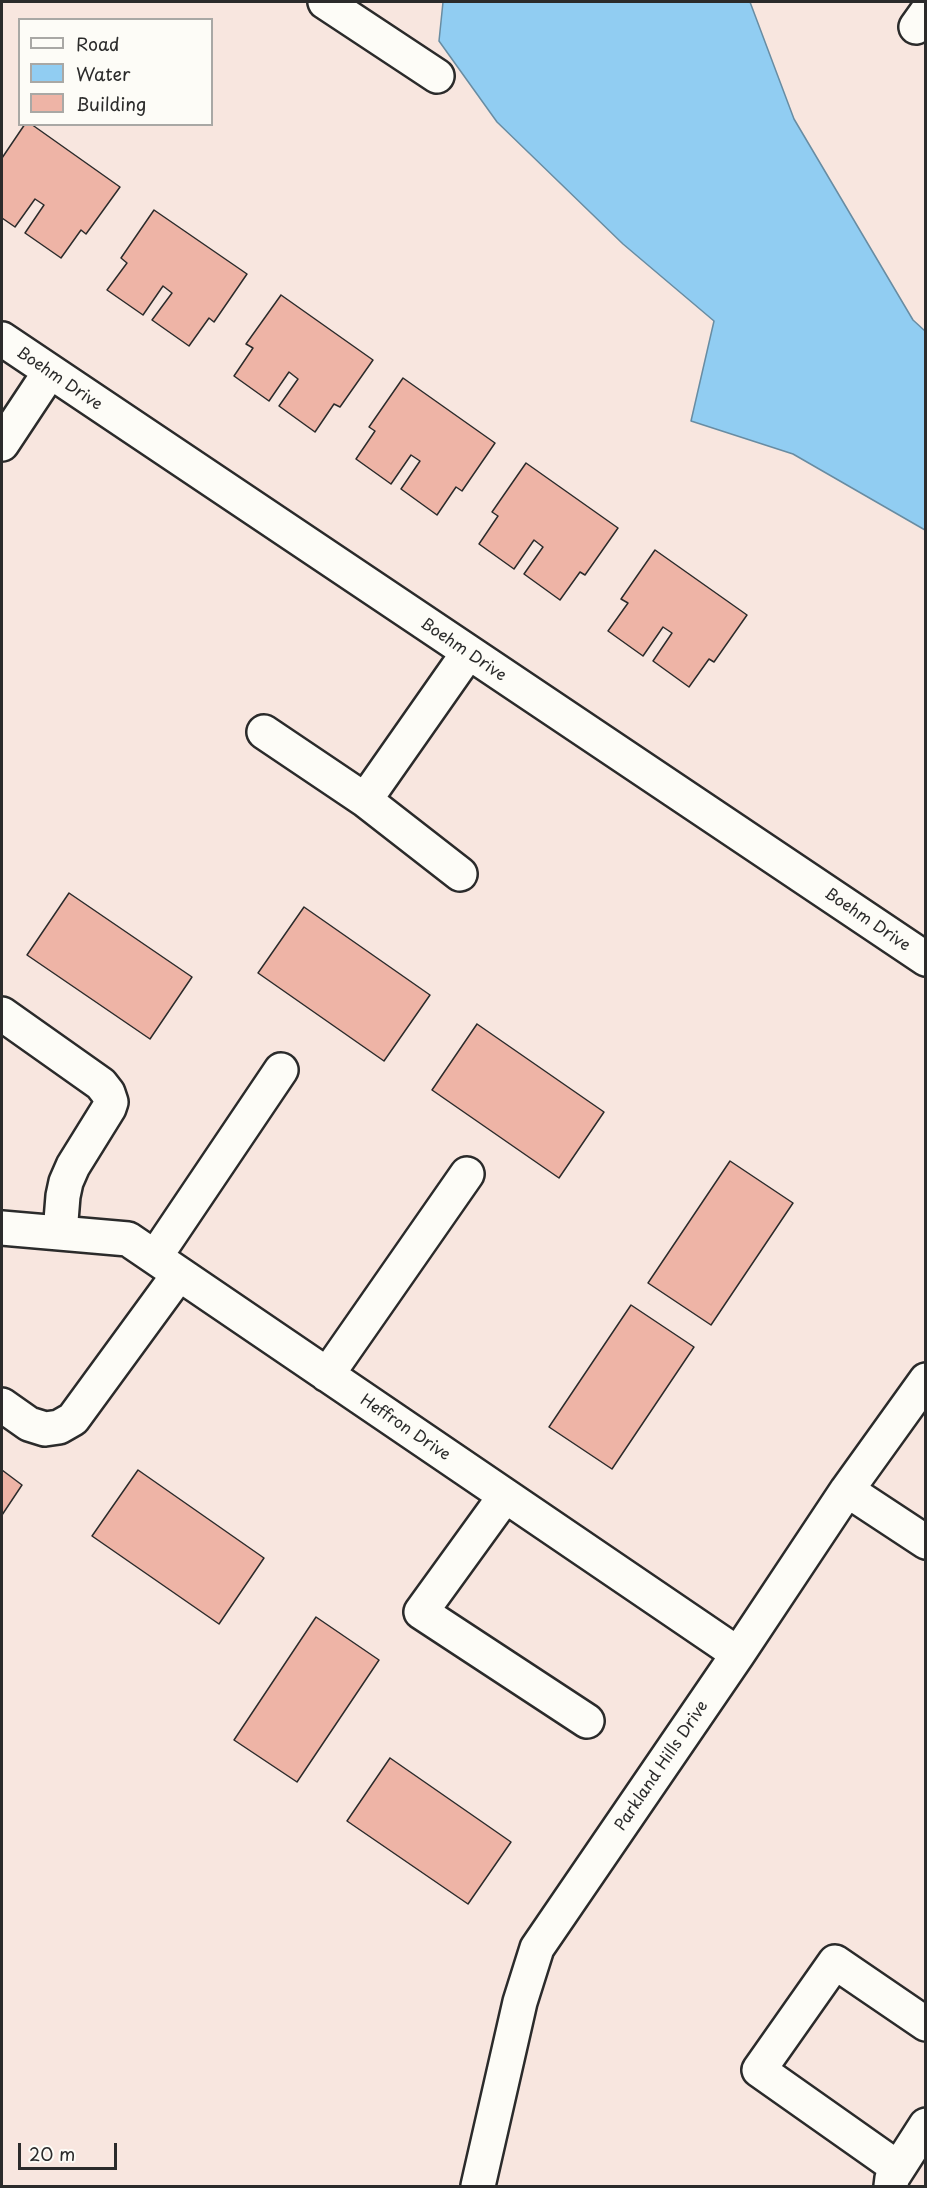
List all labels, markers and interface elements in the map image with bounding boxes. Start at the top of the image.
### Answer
legend [18,18,213,126]
text: Road [76,30,120,57]
text: Water [76,60,130,87]
text: Building [76,90,146,117]
street label: Boehm Drive [12,343,106,415]
street label: Boehm Drive [416,614,510,686]
street label: Boehm Drive [820,884,914,956]
street label: Heffron Drive [356,1391,454,1465]
street label: Parkland Hills Drive [611,1697,713,1835]
scale bar [21,2131,120,2169]
text: 20 m [29,2140,75,2167]

